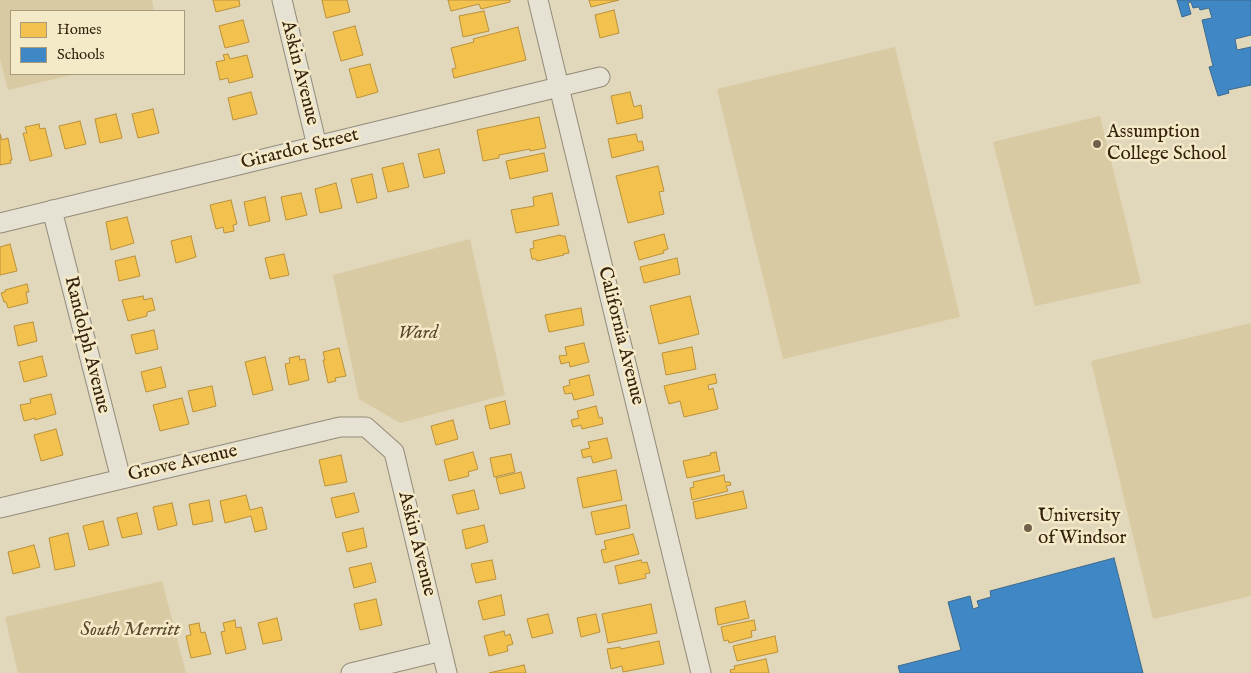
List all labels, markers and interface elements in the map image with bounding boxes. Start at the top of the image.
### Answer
legend [10,10,185,75]
street label: Askin Avenue [275,18,323,128]
text: Homes [57,20,101,39]
text: Schools [57,45,105,64]
place label: Assumption College School [1107,122,1227,166]
street label: Girardot Street [239,124,361,176]
marker: Assumption College School [1091,138,1103,150]
street label: California Avenue [592,265,648,407]
street label: Randolph Avenue [58,274,114,416]
park label: Ward [398,323,438,345]
street label: Grove Avenue [126,440,240,488]
street label: Askin Avenue [392,489,440,599]
place label: University of Windsor [1038,506,1127,550]
marker: University of Windsor [1022,522,1034,534]
park label: South Merritt [80,620,180,642]

